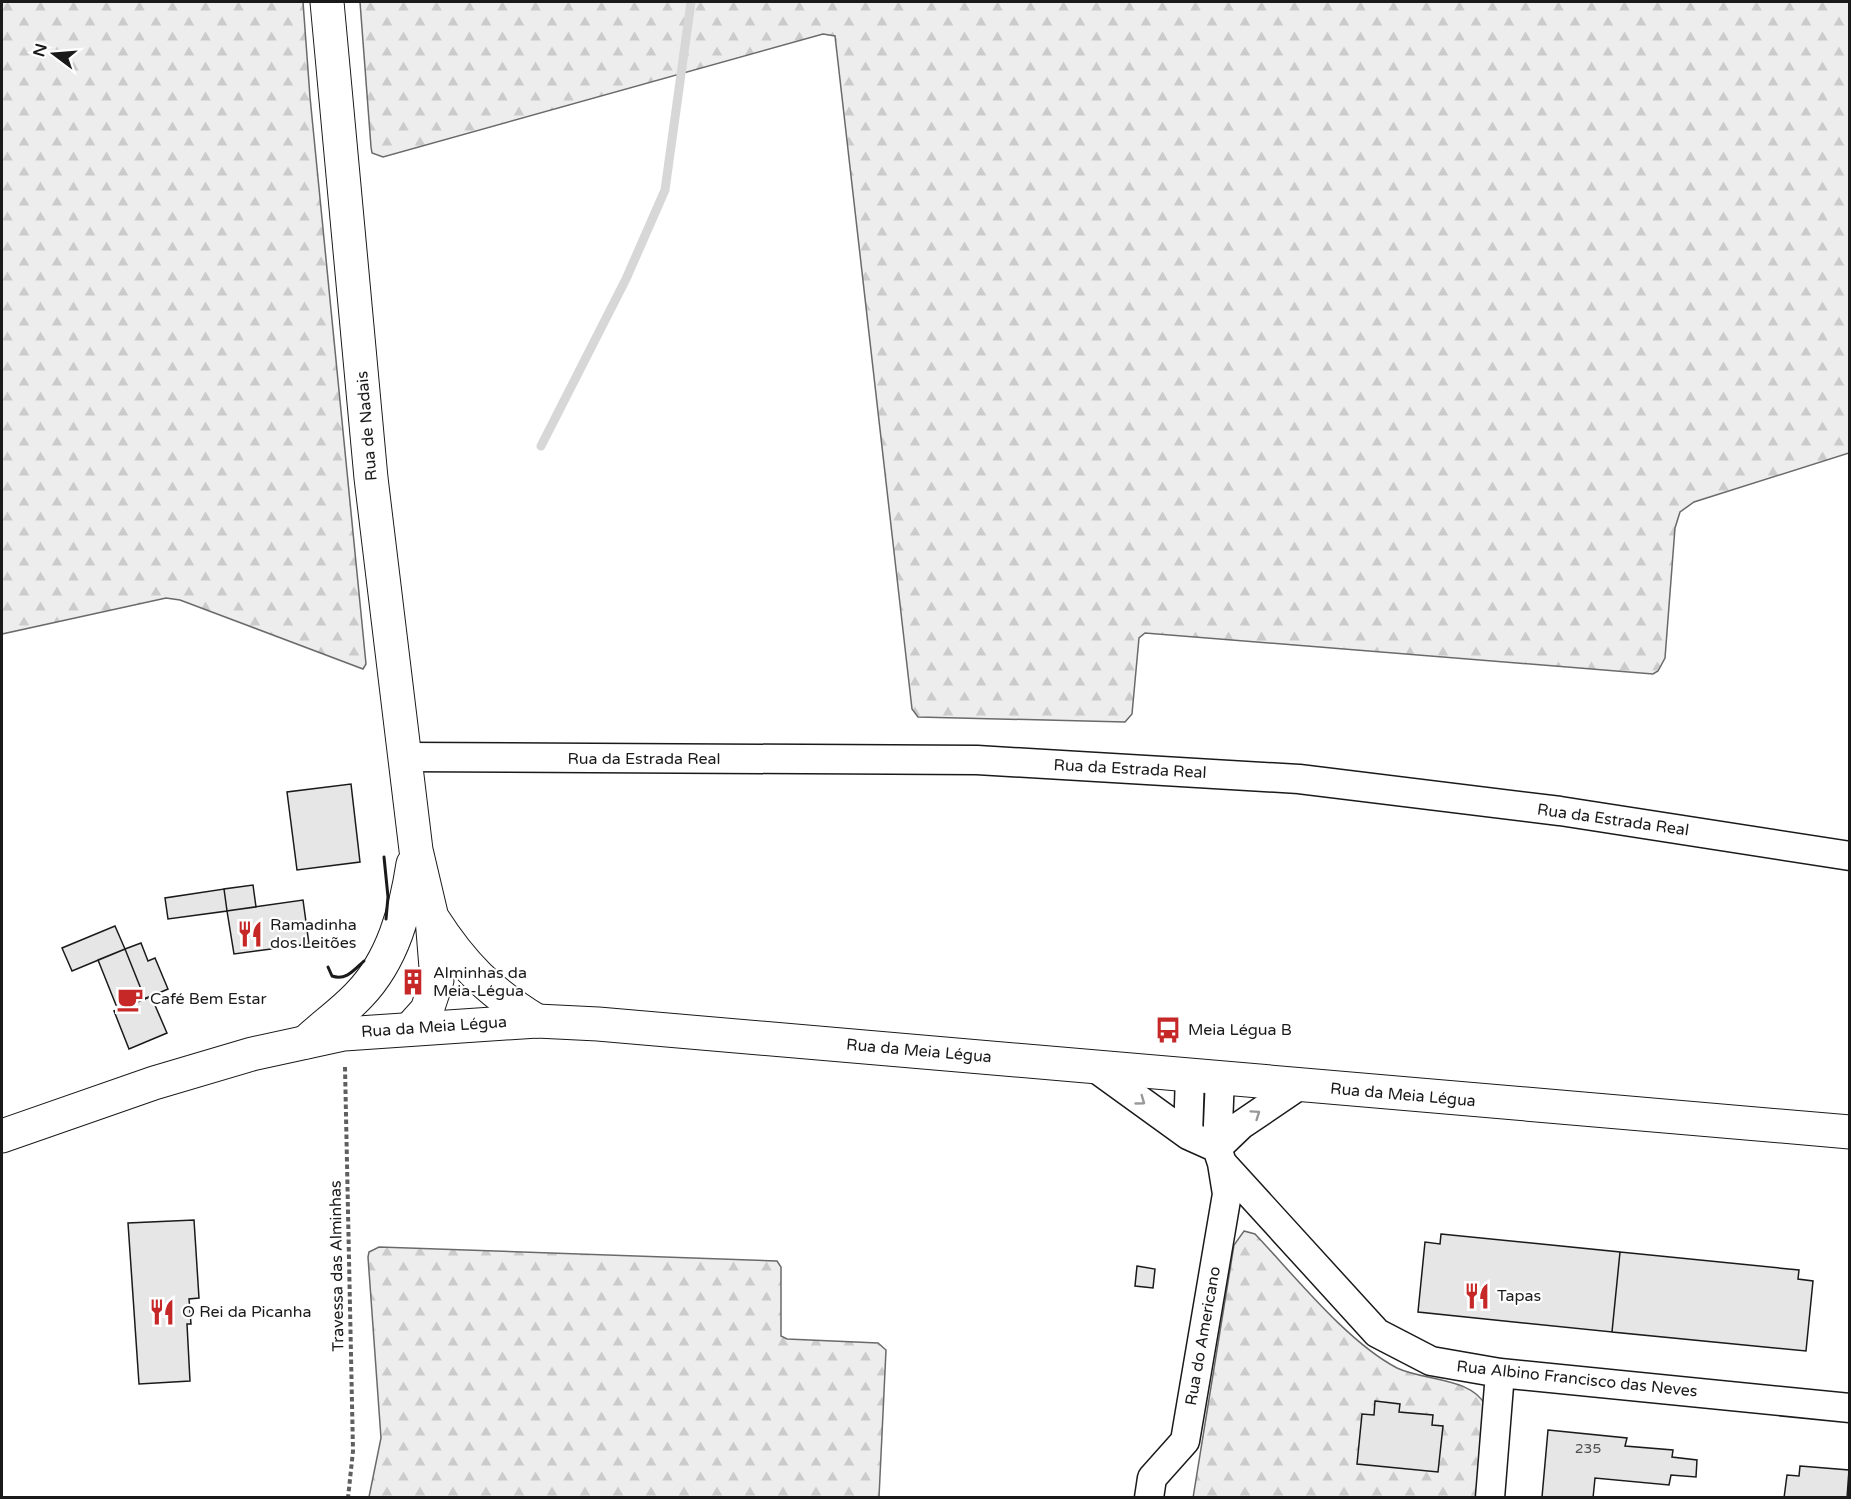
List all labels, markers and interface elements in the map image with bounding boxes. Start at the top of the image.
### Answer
north arrow [24,24,84,84]
text: N [29,41,52,59]
street label: Rua de Nadais [352,370,382,482]
street label: Rua da Estrada Real [567,749,721,769]
street label: Rua da Estrada Real [1053,755,1207,783]
street label: Rua da Estrada Real [1536,799,1690,841]
place label: Ramadinha dos Leitões [270,915,357,953]
restaurant icon: Ramadinha dos Leitões [235,919,265,949]
place label: Alminhas da Meia-Légua [433,963,527,1001]
building icon: Alminhas da Meia-Légua [398,967,428,997]
cafe icon: Café Bem Estar [115,984,145,1014]
place label: Café Bem Estar [150,989,268,1009]
street label: Rua da Meia Légua [360,1012,508,1042]
bus stop icon: Meia Légua B [1153,1015,1183,1045]
place label: Meia Légua B [1188,1020,1292,1040]
street label: Rua da Meia Légua [845,1035,993,1067]
street label: Rua da Meia Légua [1329,1079,1477,1111]
one-way arrow [1135,1094,1146,1105]
one-way arrow [1250,1110,1261,1121]
street label: Travessa das Alminhas [326,1180,348,1352]
street label: Rua do Americano [1181,1265,1225,1407]
restaurant icon: Tapas [1462,1281,1492,1311]
place label: Tapas [1497,1286,1541,1306]
restaurant icon: O Rei da Picanha [147,1297,177,1327]
place label: O Rei da Picanha [182,1302,312,1322]
street label: Rua Albino Francisco das Neves [1456,1356,1698,1402]
house number: 235 [1575,1440,1601,1457]

